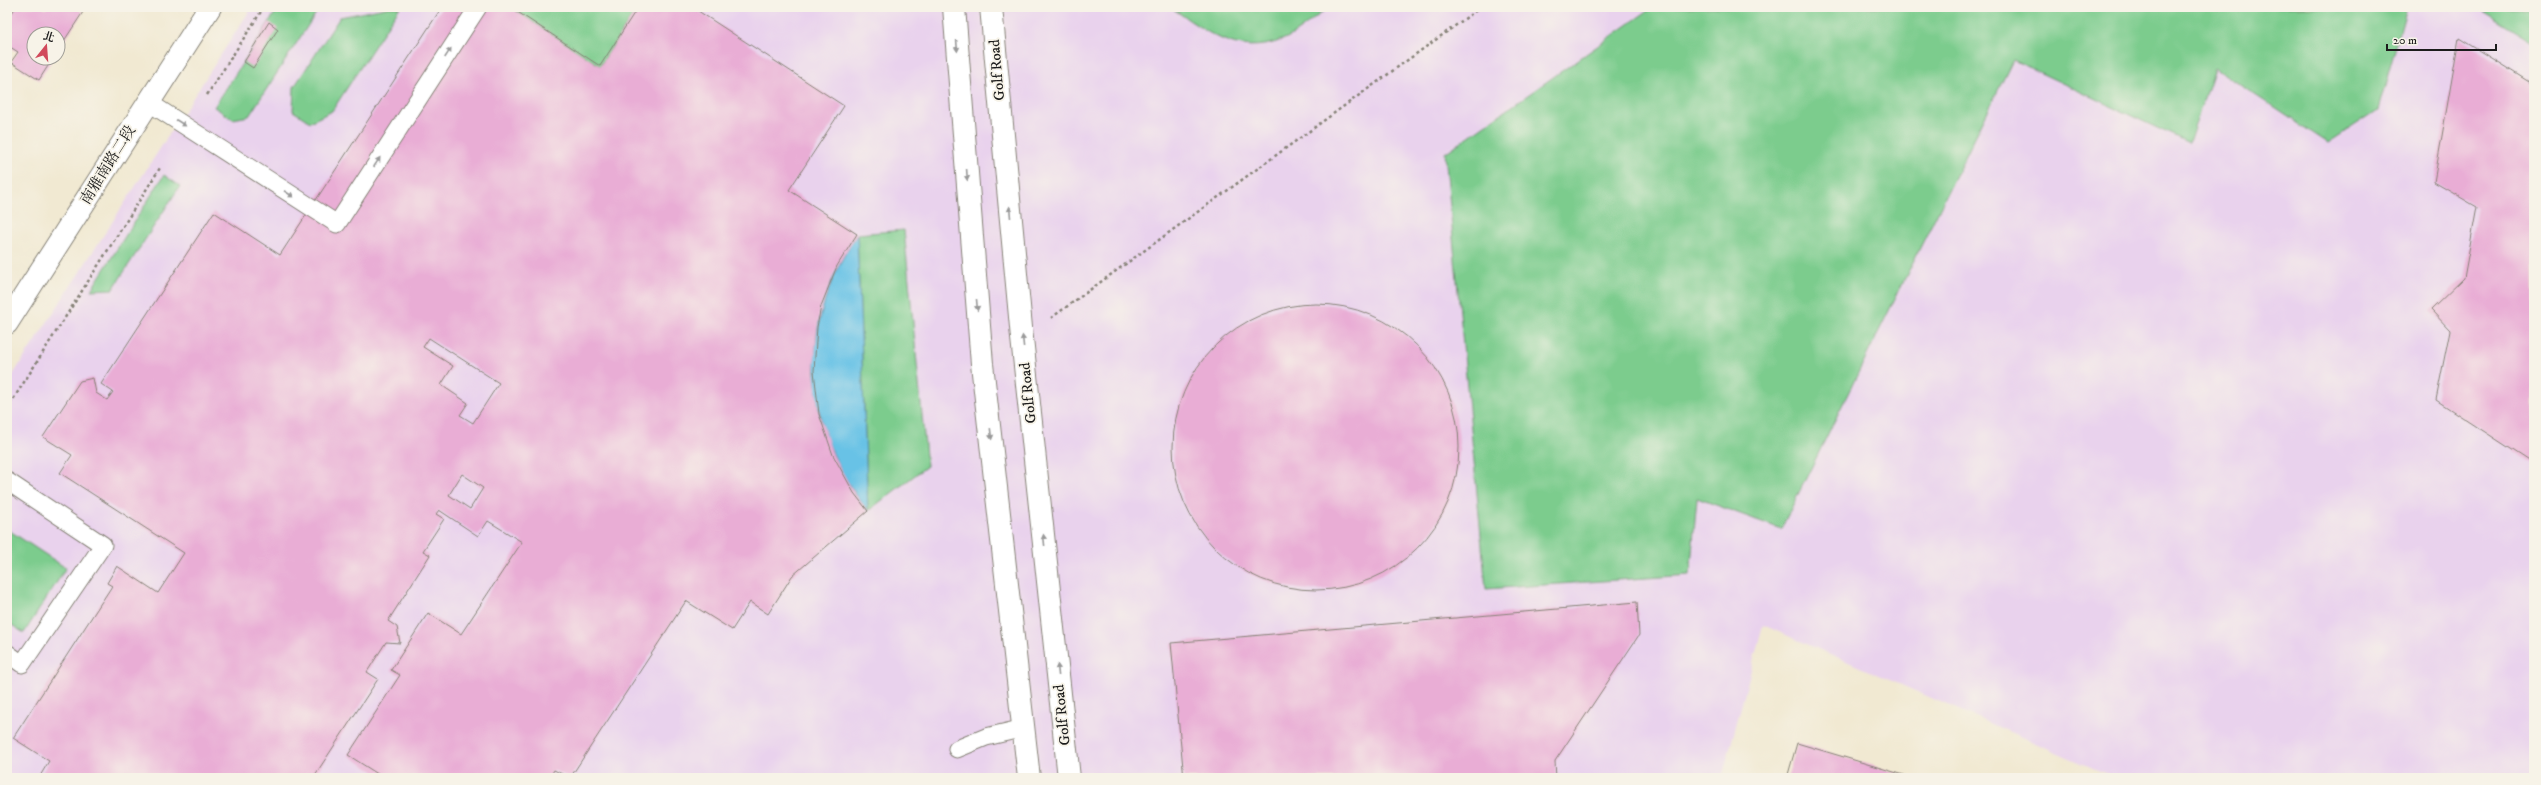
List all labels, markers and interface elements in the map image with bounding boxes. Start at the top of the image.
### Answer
north arrow [26,26,66,66]
scale bar [2387,26,2496,52]
text: 北 [41,29,56,46]
text: 20 m [2393,33,2417,48]
street label: Golf Road [985,38,1009,101]
one-way arrow [953,40,960,52]
one-way arrow [444,48,452,58]
one-way arrow [175,119,186,126]
street label: 南雅南路二段 [76,122,140,208]
one-way arrow [373,157,381,167]
one-way arrow [963,169,970,182]
one-way arrow [284,190,295,197]
one-way arrow [1007,206,1014,218]
one-way arrow [974,299,981,311]
one-way arrow [1020,335,1026,347]
street label: Golf Road [1015,361,1041,424]
one-way arrow [988,428,994,440]
one-way arrow [1041,534,1047,546]
one-way arrow [1054,664,1061,676]
street label: Golf Road [1049,683,1075,746]

